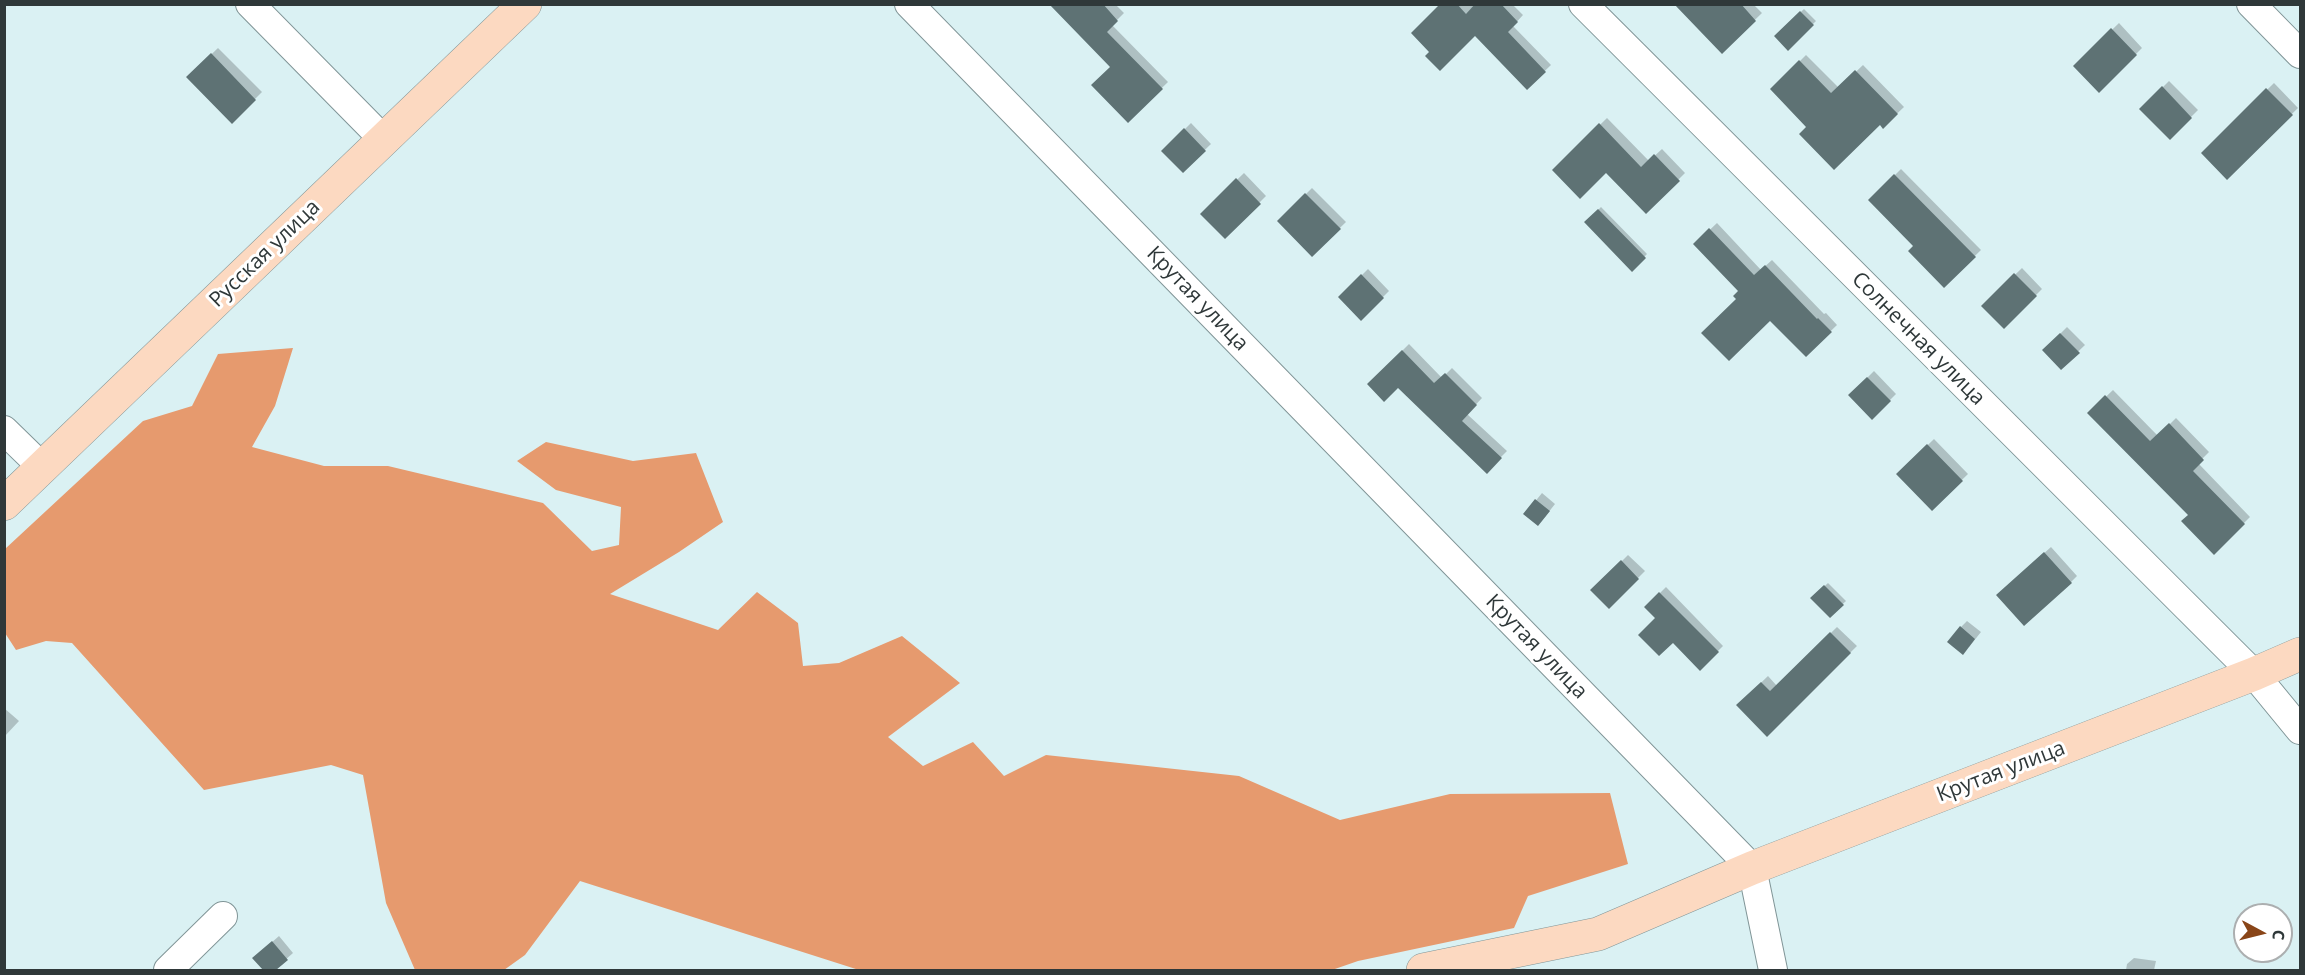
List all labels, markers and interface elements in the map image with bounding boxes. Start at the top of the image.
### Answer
street label: Русская улица [205,195,325,313]
street label: Крутая улица [1141,242,1253,356]
street label: Солнечная улица [1846,267,1990,411]
street label: Крутая улица [1480,590,1592,704]
street label: Крутая улица [1933,736,2069,808]
north arrow [2233,903,2293,963]
text: С [2267,929,2290,941]

